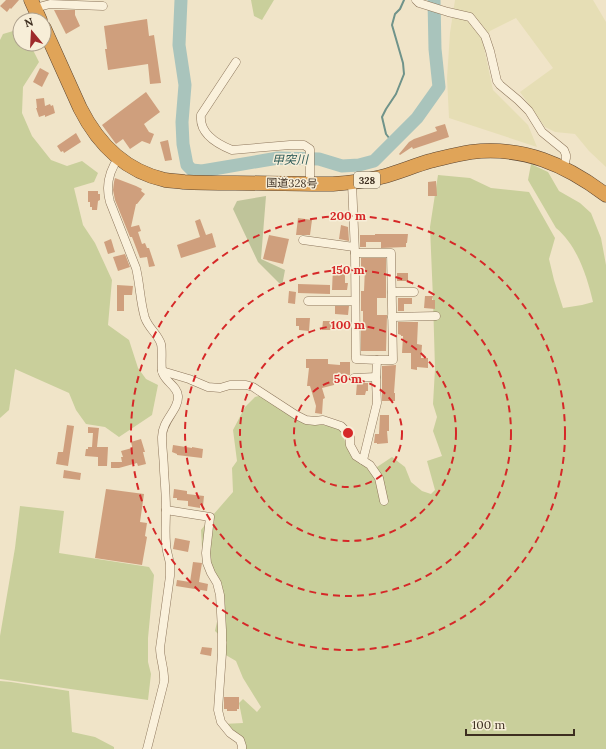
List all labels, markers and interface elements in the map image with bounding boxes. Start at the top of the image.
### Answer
north arrow [12,12,52,52]
text: N [23,14,36,30]
water label: 甲突川 [272,152,310,167]
road number: 328 [354,172,380,188]
street label: 国道328号 [266,176,318,190]
text: 200 m [330,208,366,223]
text: 150 m [331,262,365,277]
text: 100 m [331,317,365,332]
text: 50 m [334,371,362,386]
centre of rings [341,426,355,440]
scale bar [466,711,574,737]
text: 100 m [472,717,505,732]

